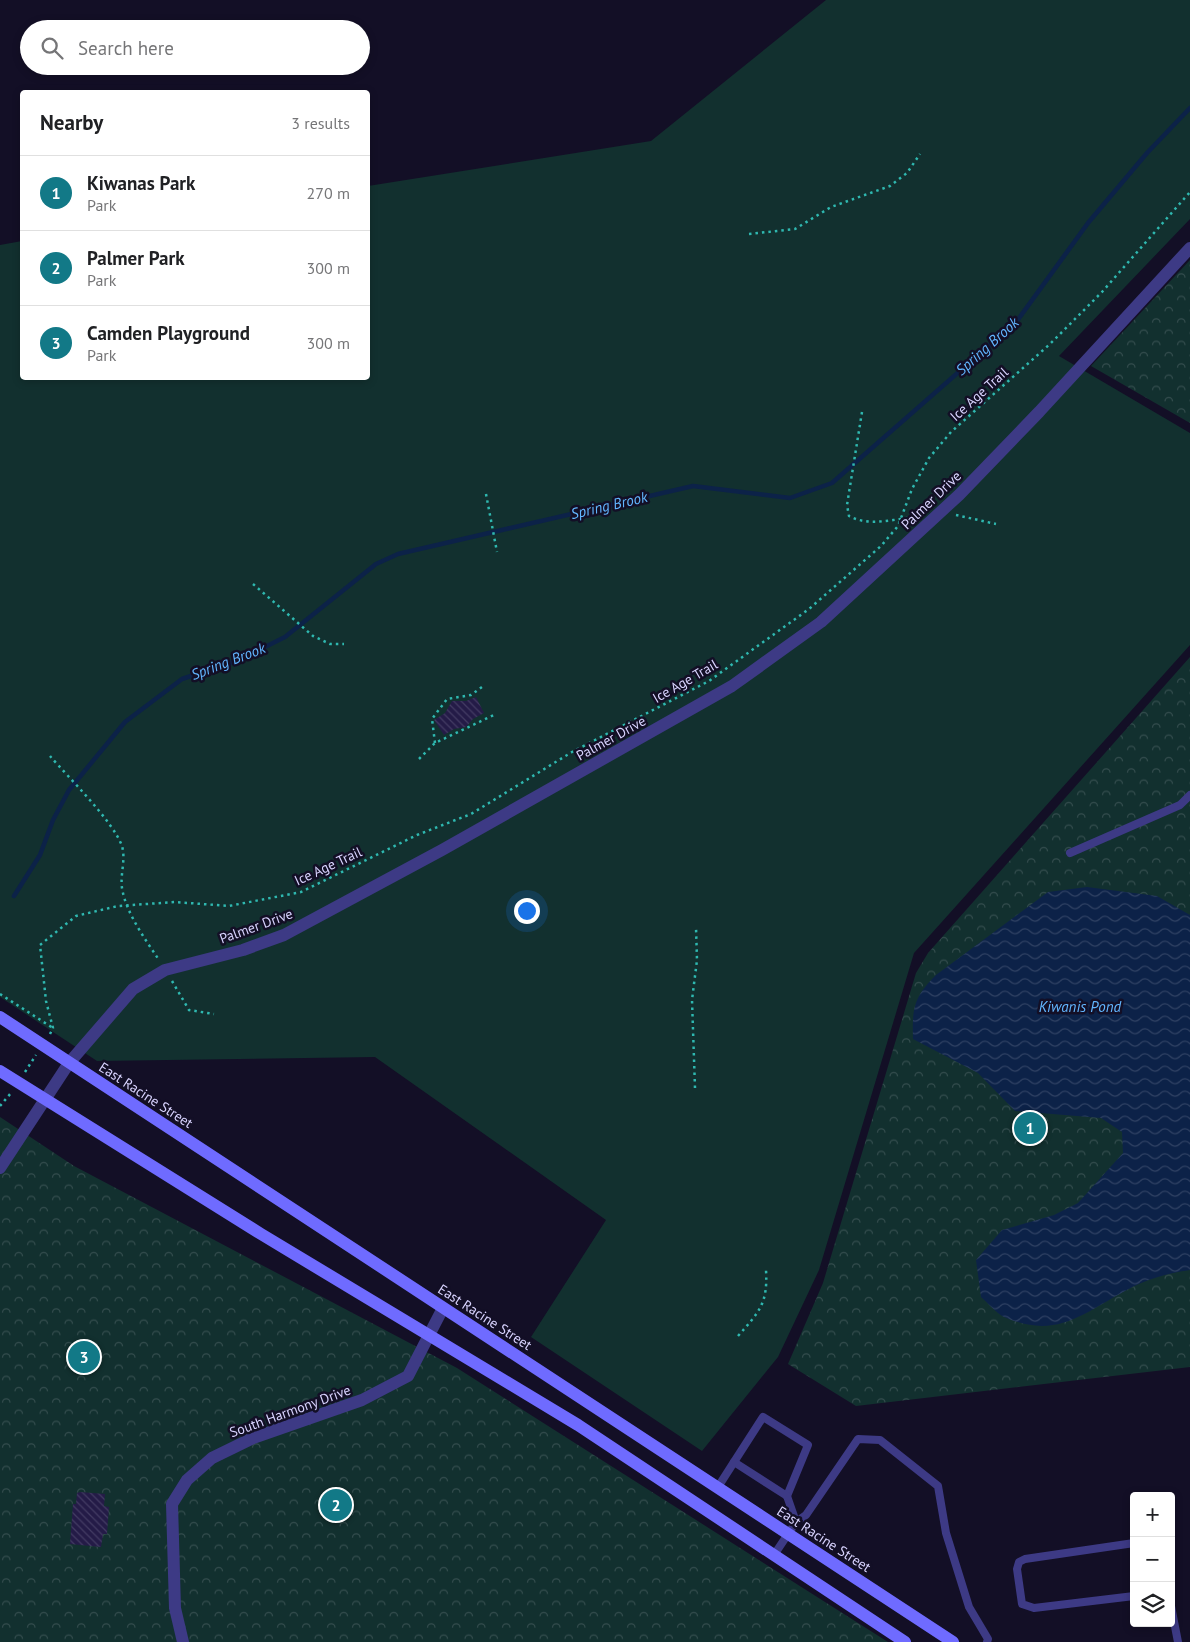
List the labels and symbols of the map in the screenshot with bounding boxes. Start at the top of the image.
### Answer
water label: Spring Brook [952,312,1023,379]
street label: Ice Age Trail [946,363,1012,425]
street label: Palmer Drive [897,467,965,533]
water label: Spring Brook [569,487,651,523]
water label: Spring Brook [188,638,269,684]
street label: Ice Age Trail [649,655,721,707]
street label: Palmer Drive [573,712,649,764]
street label: Ice Age Trail [291,843,365,889]
your location [514,898,540,924]
street label: Palmer Drive [217,904,295,948]
water label: Kiwanis Pond [1039,997,1122,1016]
street label: East Racine Street [96,1058,197,1132]
pin: 1 [1014,1109,1046,1147]
street label: East Racine Street [435,1280,536,1354]
pin: 3 [68,1338,100,1376]
street label: South Harmony Drive [227,1381,353,1441]
pin: 2 [320,1486,352,1524]
street label: East Racine Street [774,1502,875,1576]

